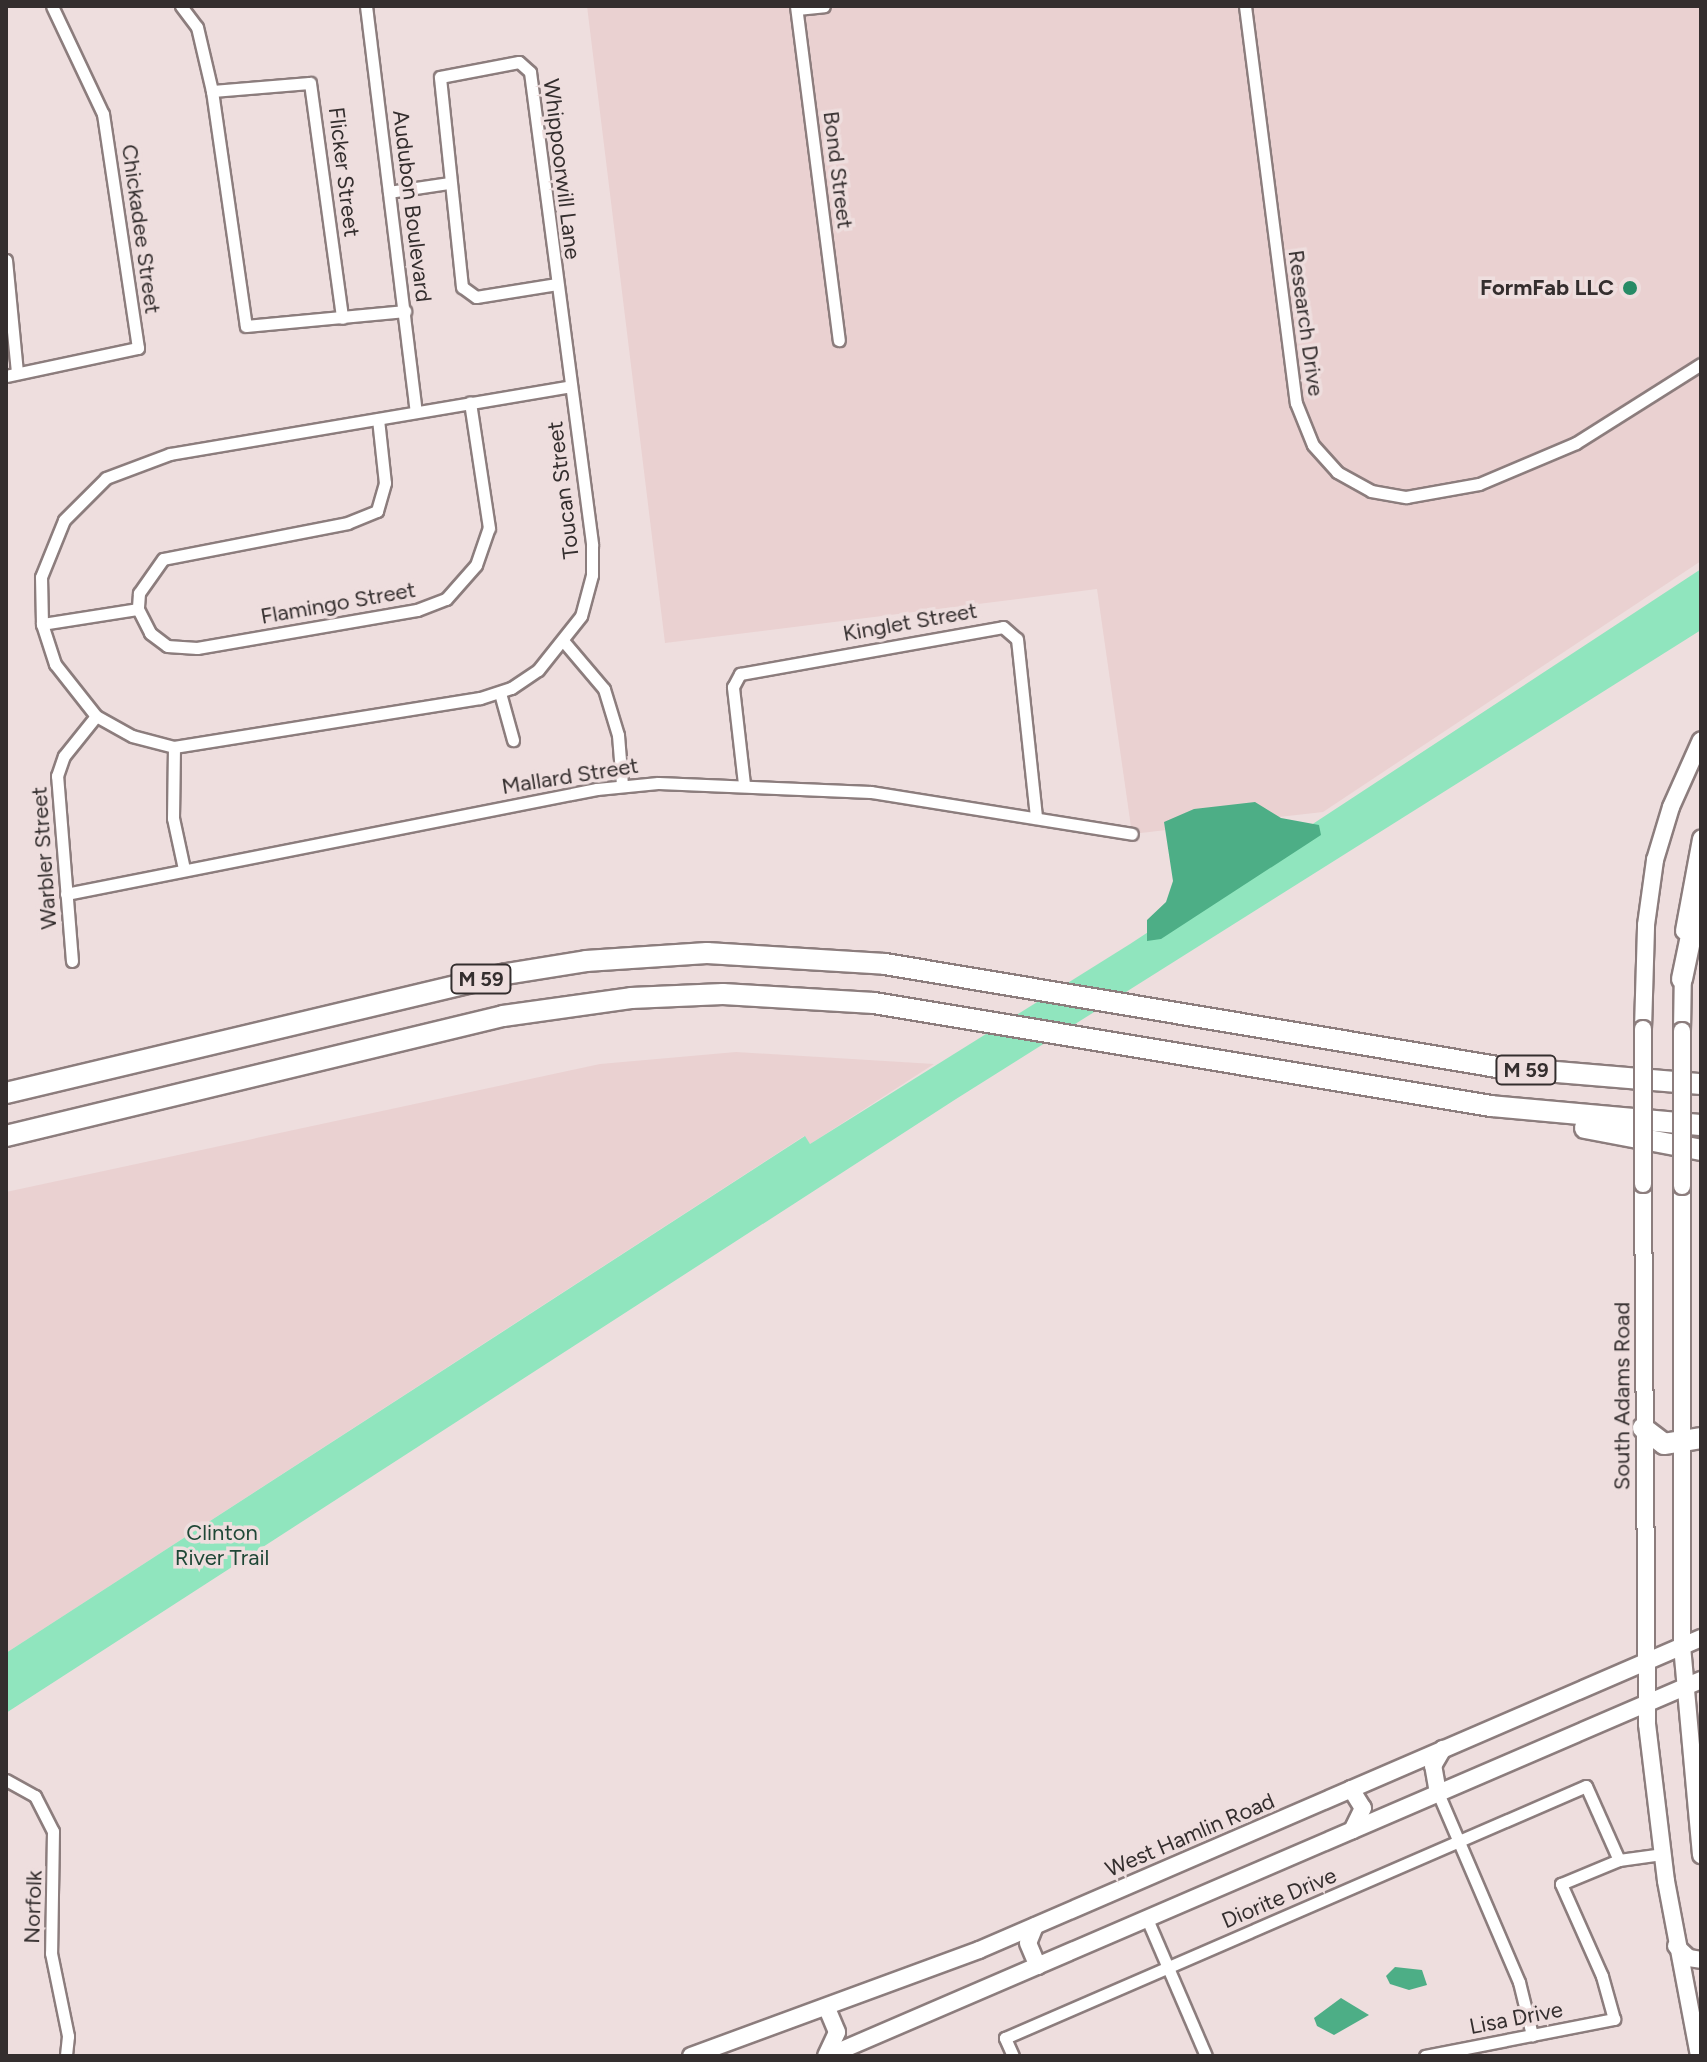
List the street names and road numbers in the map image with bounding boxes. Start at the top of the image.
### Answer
street label: Whippoorwill Lane [538,77,586,261]
street label: Flicker Street [323,106,365,238]
street label: Audubon Boulevard [387,108,437,304]
street label: Bond Street [818,110,858,230]
street label: Chickadee Street [116,143,166,315]
street label: Research Drive [1283,248,1329,398]
street label: Toucan Street [541,420,585,560]
street label: Flamingo Street [258,576,418,630]
street label: Kinglet Street [841,597,979,647]
street label: Mallard Street [500,752,640,800]
street label: Warbler Street [26,786,62,930]
road number: M 59 [449,963,513,995]
road number: M 59 [1494,1054,1558,1086]
street label: South Adams Road [1609,1302,1635,1490]
street label: West Hamlin Road [1102,1787,1278,1883]
street label: Diorite Drive [1218,1862,1340,1934]
street label: Norfolk [19,1870,47,1944]
street label: Lisa Drive [1467,1996,1565,2040]

